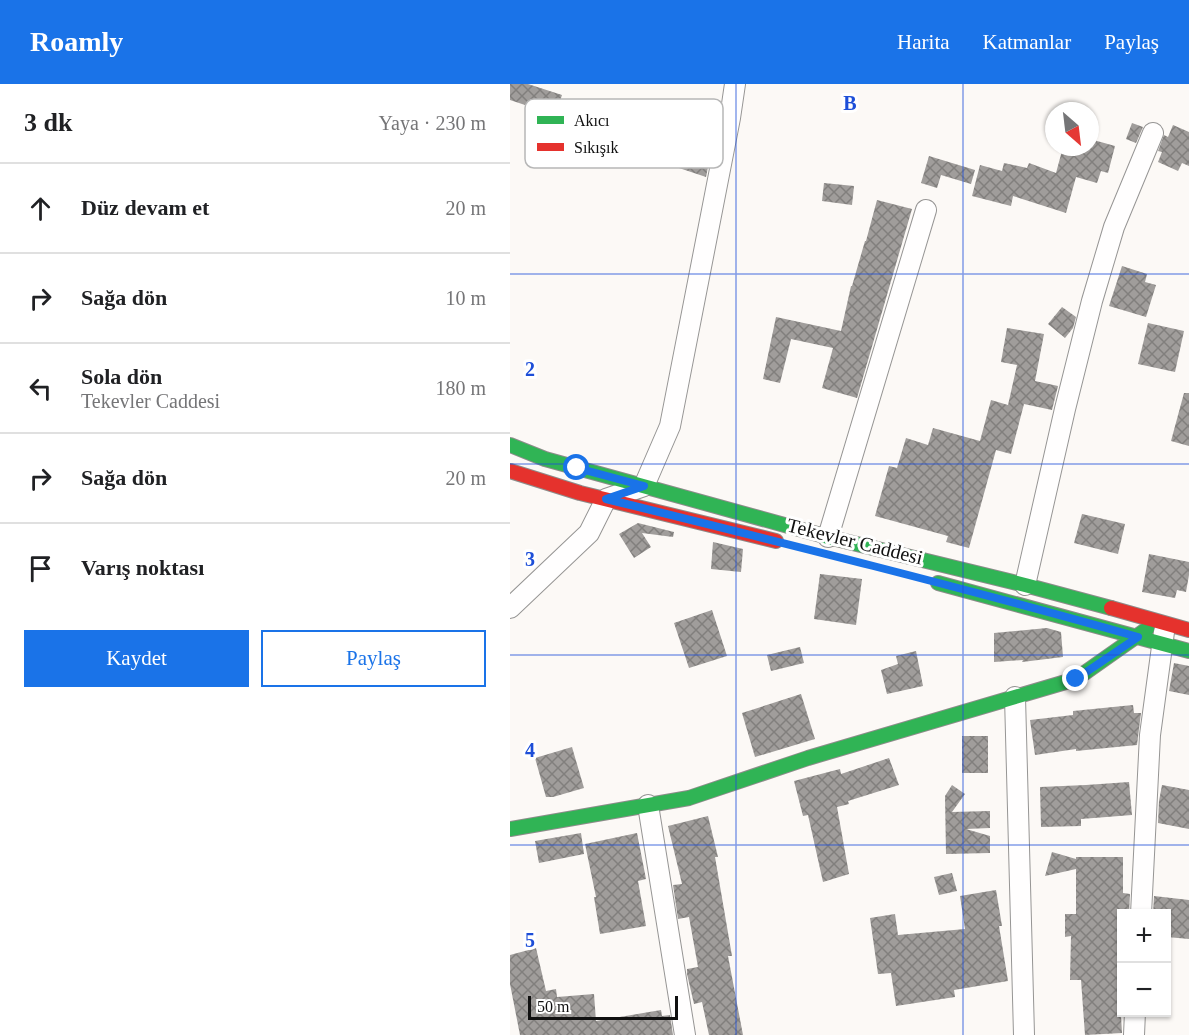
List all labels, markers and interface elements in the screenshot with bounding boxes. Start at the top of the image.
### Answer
text: Roamly [30,26,123,57]
text: Harita [897,30,950,54]
text: Katmanlar [983,30,1071,54]
text: Paylaş [1104,30,1159,54]
text: B [843,92,857,114]
legend [525,99,723,168]
north arrow [1045,102,1099,156]
text: 3 dk [24,108,72,137]
text: Yaya · 230 m [379,112,486,134]
text: Akıcı [574,112,610,129]
text: Sıkışık [574,139,618,157]
icon: ahead [24,192,57,225]
text: Düz devam et [81,195,209,220]
text: 20 m [445,197,486,219]
icon: right [24,282,57,315]
text: Sağa dön [81,285,167,310]
text: 10 m [445,287,486,309]
text: 2 [525,358,535,380]
text: Sola dön [81,364,162,389]
icon: left [24,372,57,405]
text: 180 m [435,377,486,399]
text: Tekevler Caddesi [81,390,220,412]
route start [563,454,589,480]
icon: right [24,462,57,495]
text: Sağa dön [81,465,167,490]
text: 20 m [445,467,486,489]
street label: Tekevler Caddesi [785,513,926,569]
text: 3 [525,548,535,570]
icon: arrive [24,552,57,585]
text: Varış noktası [81,555,204,580]
button: Kaydet [24,630,249,687]
button: Paylaş [261,630,486,687]
route end [1062,665,1088,691]
text: 4 [525,739,535,761]
map controls [1117,909,1171,1017]
button: + [1117,909,1171,963]
text: 5 [525,929,535,951]
button: − [1117,963,1171,1017]
scale bar [528,993,678,1020]
text: 50 m [537,998,569,1015]

